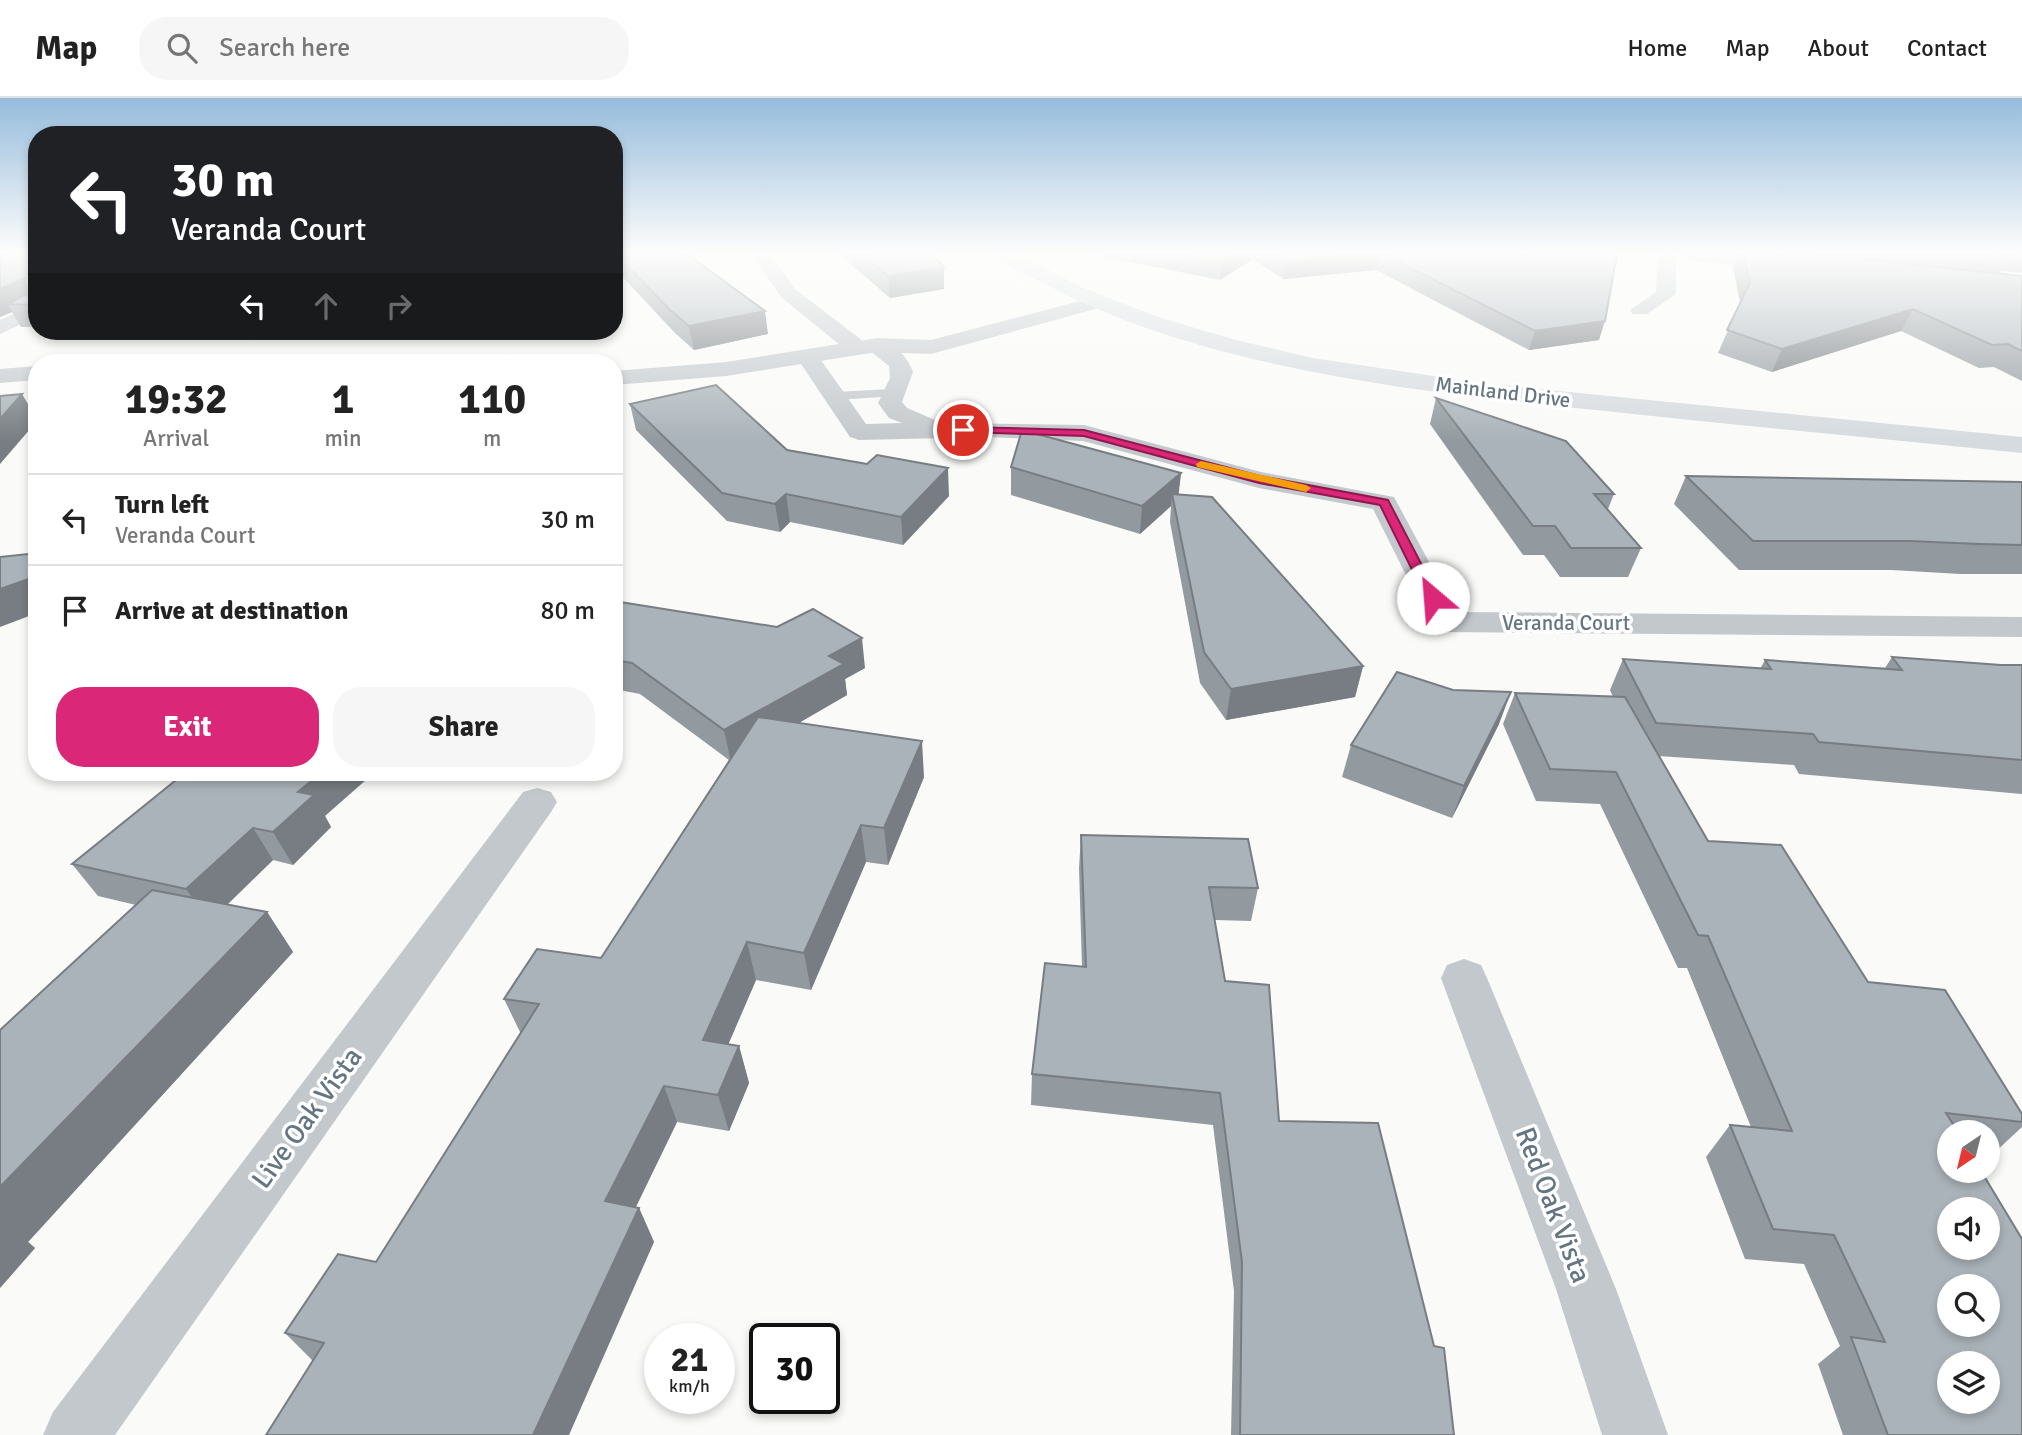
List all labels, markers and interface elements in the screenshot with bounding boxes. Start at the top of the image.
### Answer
search box [139,17,629,80]
text: Map [35,28,97,69]
icon: search [163,29,201,67]
text: Search here [219,32,350,64]
text: Home [1627,33,1687,63]
text: Map [1725,33,1770,63]
text: About [1808,33,1869,63]
text: Contact [1907,33,1987,63]
text: 30 m [171,150,274,210]
icon: left [56,154,147,245]
text: Veranda Court [171,210,366,249]
icon: left [234,287,272,325]
icon: ahead [307,287,345,325]
icon: right [380,287,418,325]
street label: Mainland Drive [1434,371,1572,413]
text: 19:32 [125,374,228,425]
text: 1 [332,374,354,425]
text: 110 [458,374,526,425]
pin [933,400,993,460]
icon: arrive [944,411,982,449]
text: Arrival [143,424,209,453]
text: min [324,424,362,453]
text: m [483,424,501,453]
text: Turn left [115,489,209,521]
icon: left [56,501,94,539]
text: 30 m [540,504,595,536]
text: Veranda Court [115,521,255,550]
position arrow [1396,561,1470,635]
icon: arrive [56,592,94,630]
text: Arrive at destination [115,595,348,627]
text: 80 m [540,595,595,627]
street label: Veranda Court [1502,610,1630,636]
button: Exit [56,687,319,767]
button: Share [333,687,595,767]
street label: Live Oak Vista [244,1041,370,1195]
north arrow [1937,1120,2000,1183]
map controls [1937,1120,2000,1414]
street label: Red Oak Vista [1508,1122,1598,1288]
button: sound [1937,1197,2000,1260]
button: search [1937,1274,2000,1337]
speed limit sign: 30 [749,1323,840,1414]
text: 21 [671,1338,708,1381]
button: layers [1937,1351,2000,1414]
text: km/h [669,1375,710,1397]

